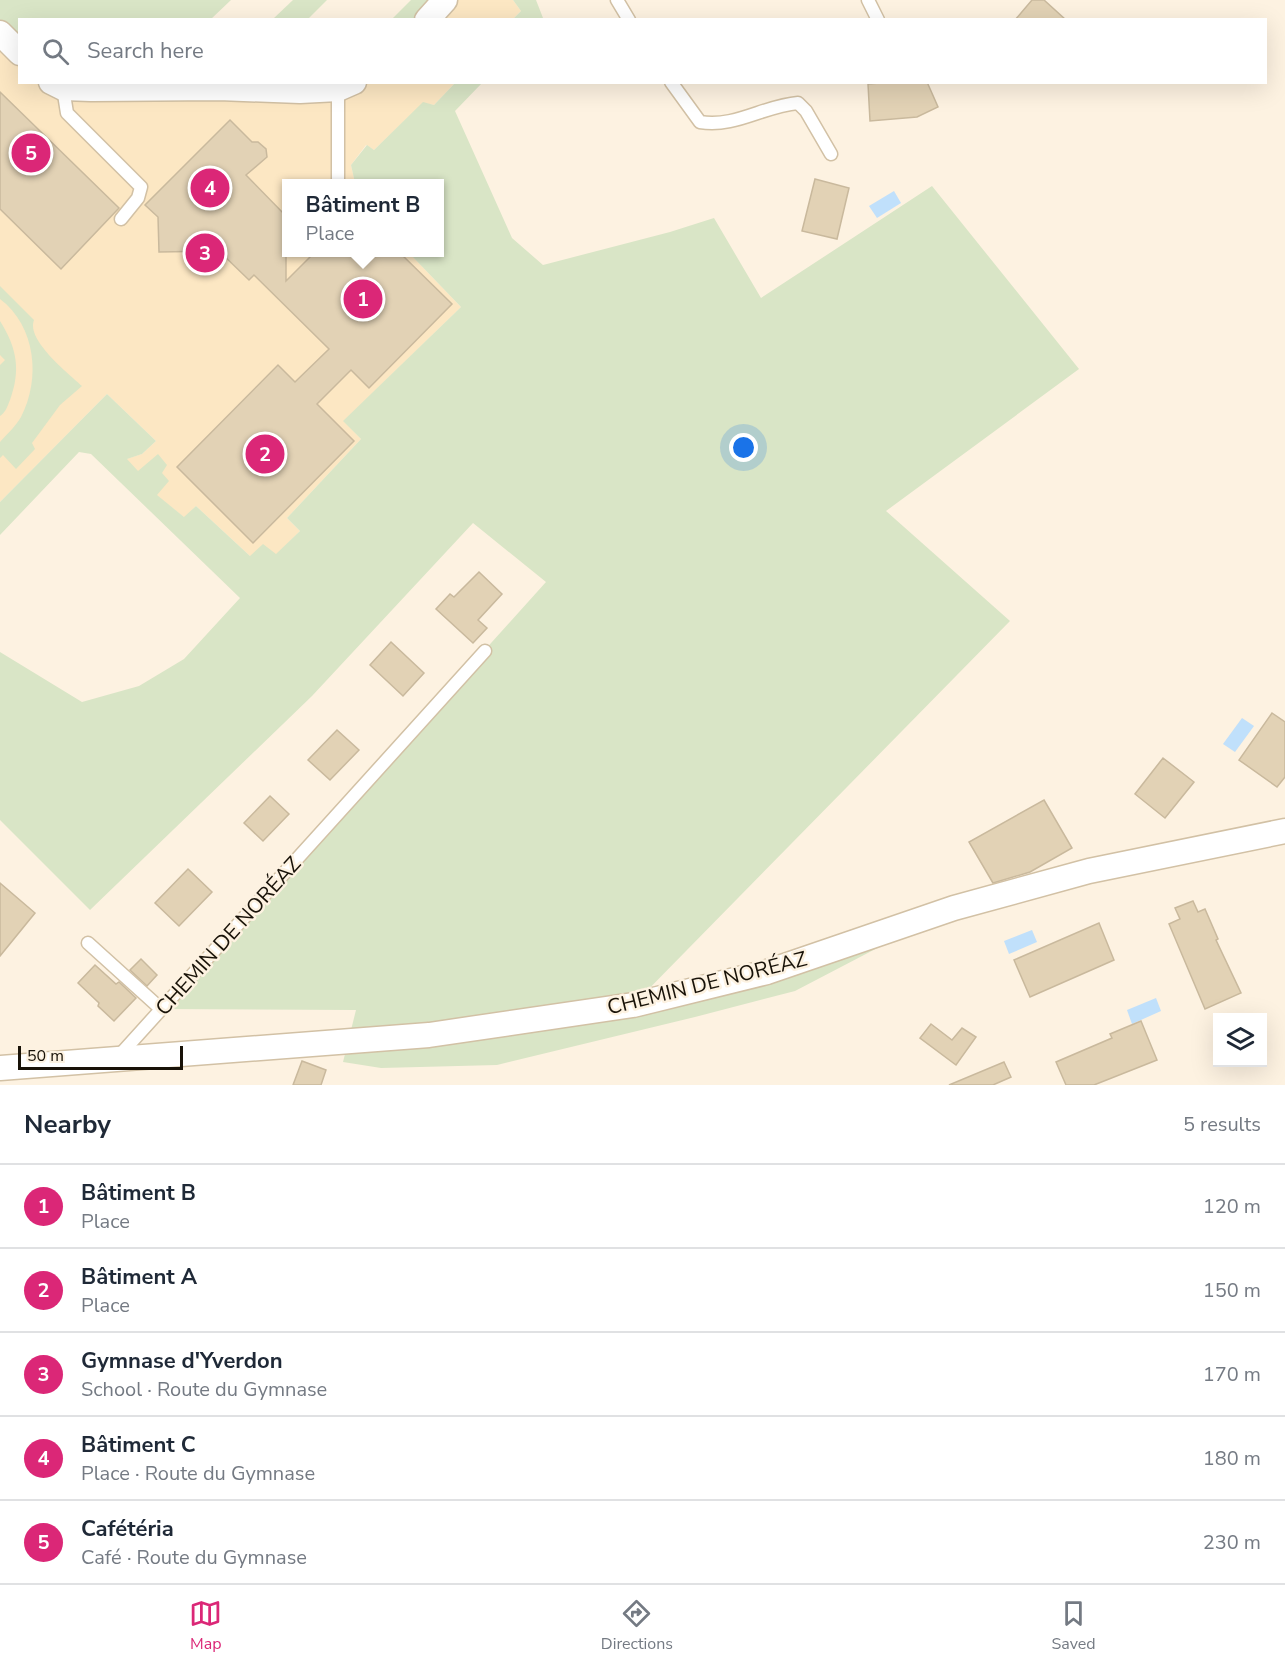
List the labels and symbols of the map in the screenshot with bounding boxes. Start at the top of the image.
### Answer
pin: 5 [12,130,51,176]
pin: 4 [190,166,230,210]
pin: 3 [186,230,224,276]
pin: 1 [344,276,382,322]
pin: 2 [246,432,284,476]
your location [729,433,758,462]
street label: CHEMIN DE NORÉAZ [149,850,307,1022]
street label: CHEMIN DE NORÉAZ [604,945,810,1021]
scale bar [18,1043,183,1070]

